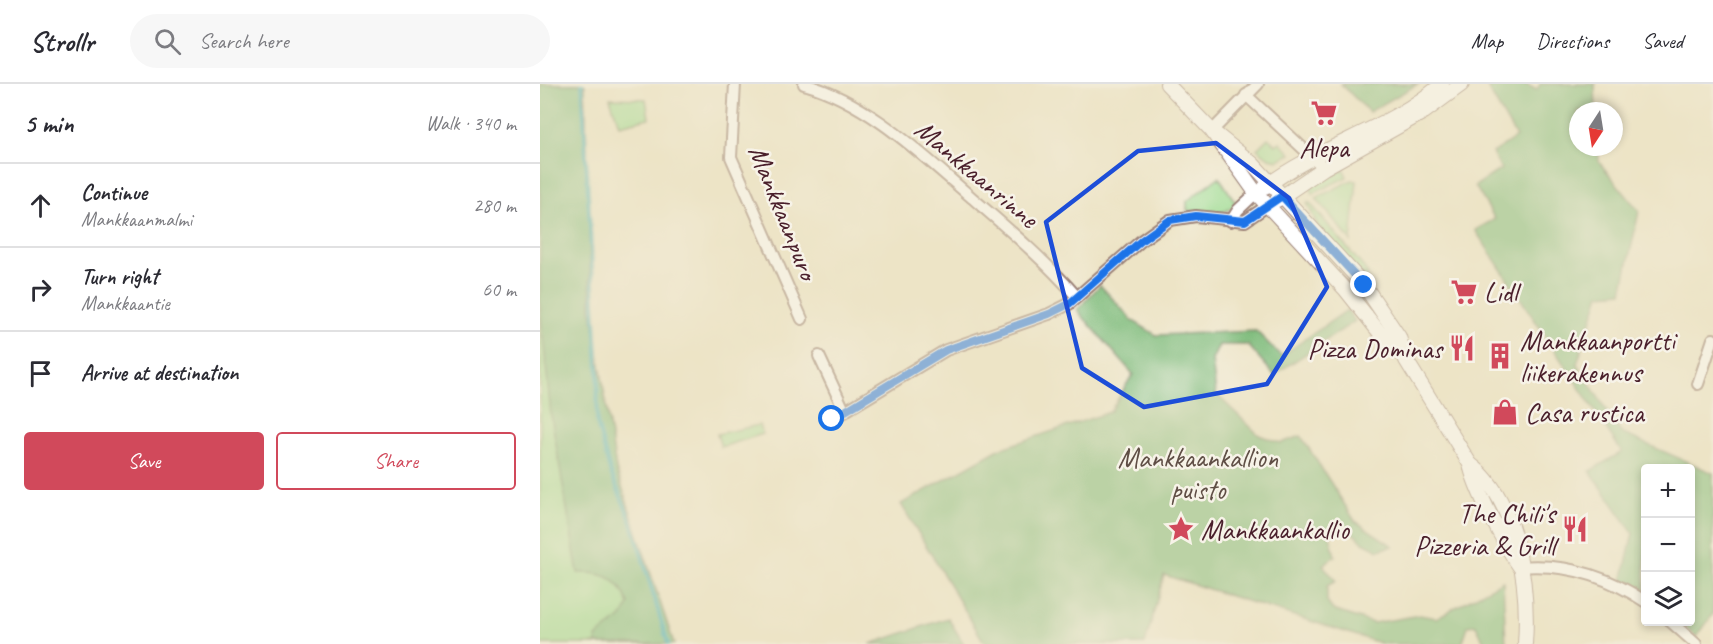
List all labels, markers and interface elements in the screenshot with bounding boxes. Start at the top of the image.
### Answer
search box [130,14,550,68]
text: Strollr [30,24,94,59]
icon: search [151,25,184,58]
text: Search here [199,27,289,55]
text: Map [1471,28,1503,54]
text: Directions [1536,28,1609,54]
text: Saved [1642,28,1683,54]
supermarket icon: Alepa [1309,98,1339,128]
north arrow [1569,102,1623,156]
text: 5 min [24,107,73,140]
text: Walk · 340 m [426,111,516,136]
street label: Mankkaanrinne [908,112,1047,236]
place label: Alepa [1299,130,1351,165]
street label: Mankkaanpuro [741,140,827,287]
text: Continue [81,179,147,207]
icon: ahead [24,189,57,222]
text: 280 m [473,193,516,218]
text: Mankkaanmalmi [81,207,192,232]
text: Turn right [81,263,158,291]
route end [1350,271,1376,297]
icon: right [24,273,57,306]
place label: Lidl [1484,275,1522,310]
text: 60 m [482,277,516,302]
supermarket icon: Lidl [1449,277,1479,307]
text: Mankkaantie [81,291,170,316]
place label: Mankkaanportti liikerakennus [1520,323,1679,390]
place label: Pizza Dominas [1307,331,1444,366]
restaurant icon: Pizza Dominas [1447,333,1477,363]
building icon: Mankkaanportti liikerakennus [1485,341,1515,371]
icon: arrive [24,357,57,390]
text: Arrive at destination [81,359,238,387]
place label: Casa rustica [1525,395,1645,430]
shop icon: Casa rustica [1490,397,1520,427]
route start [818,405,844,431]
button: Save [24,432,264,490]
button: Share [276,432,516,490]
park label: Mankkaankallion puisto [1118,440,1279,507]
map controls [1641,464,1695,626]
button: + [1641,464,1695,518]
place label: The Chili's Pizzeria & Grill [1414,496,1560,563]
place label: Mankkaankallio [1201,512,1351,547]
place icon: Mankkaankallio [1166,514,1196,544]
restaurant icon: The Chili's Pizzeria & Grill [1560,514,1590,544]
button: − [1641,518,1695,572]
button: layers [1641,572,1695,626]

